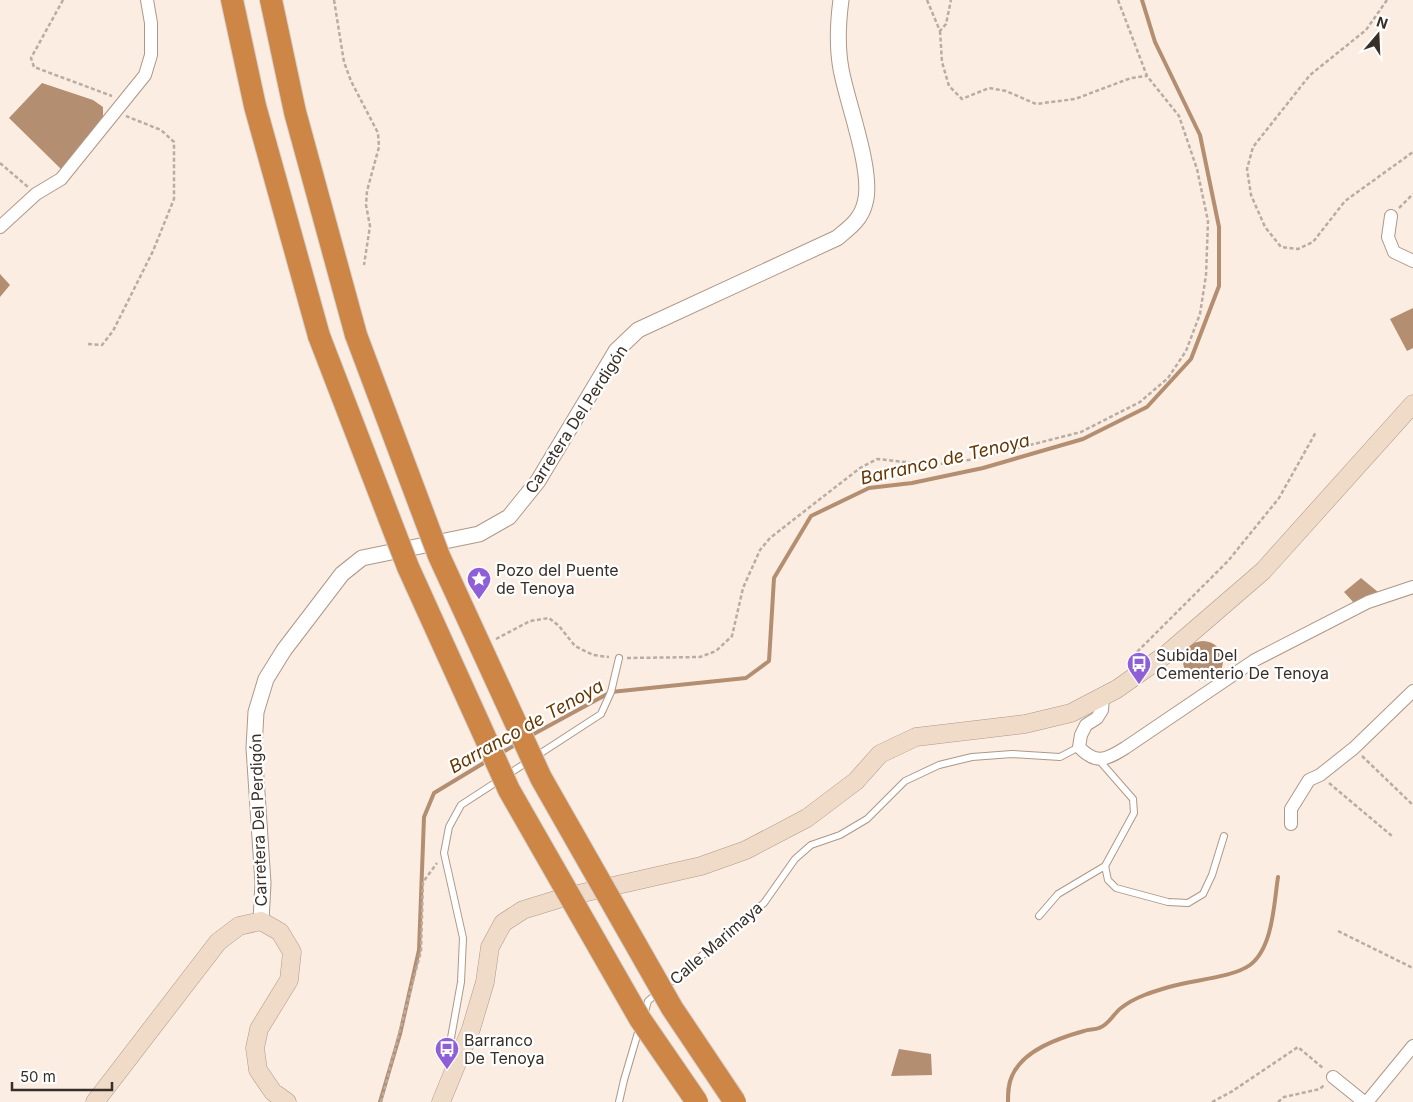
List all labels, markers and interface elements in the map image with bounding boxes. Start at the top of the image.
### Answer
north arrow [1353,10,1403,60]
text: N [1375,12,1390,32]
street label: Carretera Del Perdigón [521,341,631,497]
water label: Barranco de Tenoya [858,429,1032,489]
place label: Pozo del Puente de Tenoya [496,560,619,598]
place icon: Pozo del Puente de Tenoya [466,566,492,600]
place label: Subida Del Cementerio De Tenoya [1156,645,1329,683]
bus stop icon: Subida Del Cementerio De Tenoya [1126,651,1152,685]
water label: Barranco de Tenoya [445,675,607,777]
street label: Carretera Del Perdigón [245,733,271,907]
street label: Calle Marimaya [665,897,767,989]
place label: Barranco De Tenoya [464,1030,544,1068]
bus stop icon: Barranco De Tenoya [434,1036,460,1070]
scale bar [12,1060,112,1092]
text: 50 m [20,1067,56,1086]

